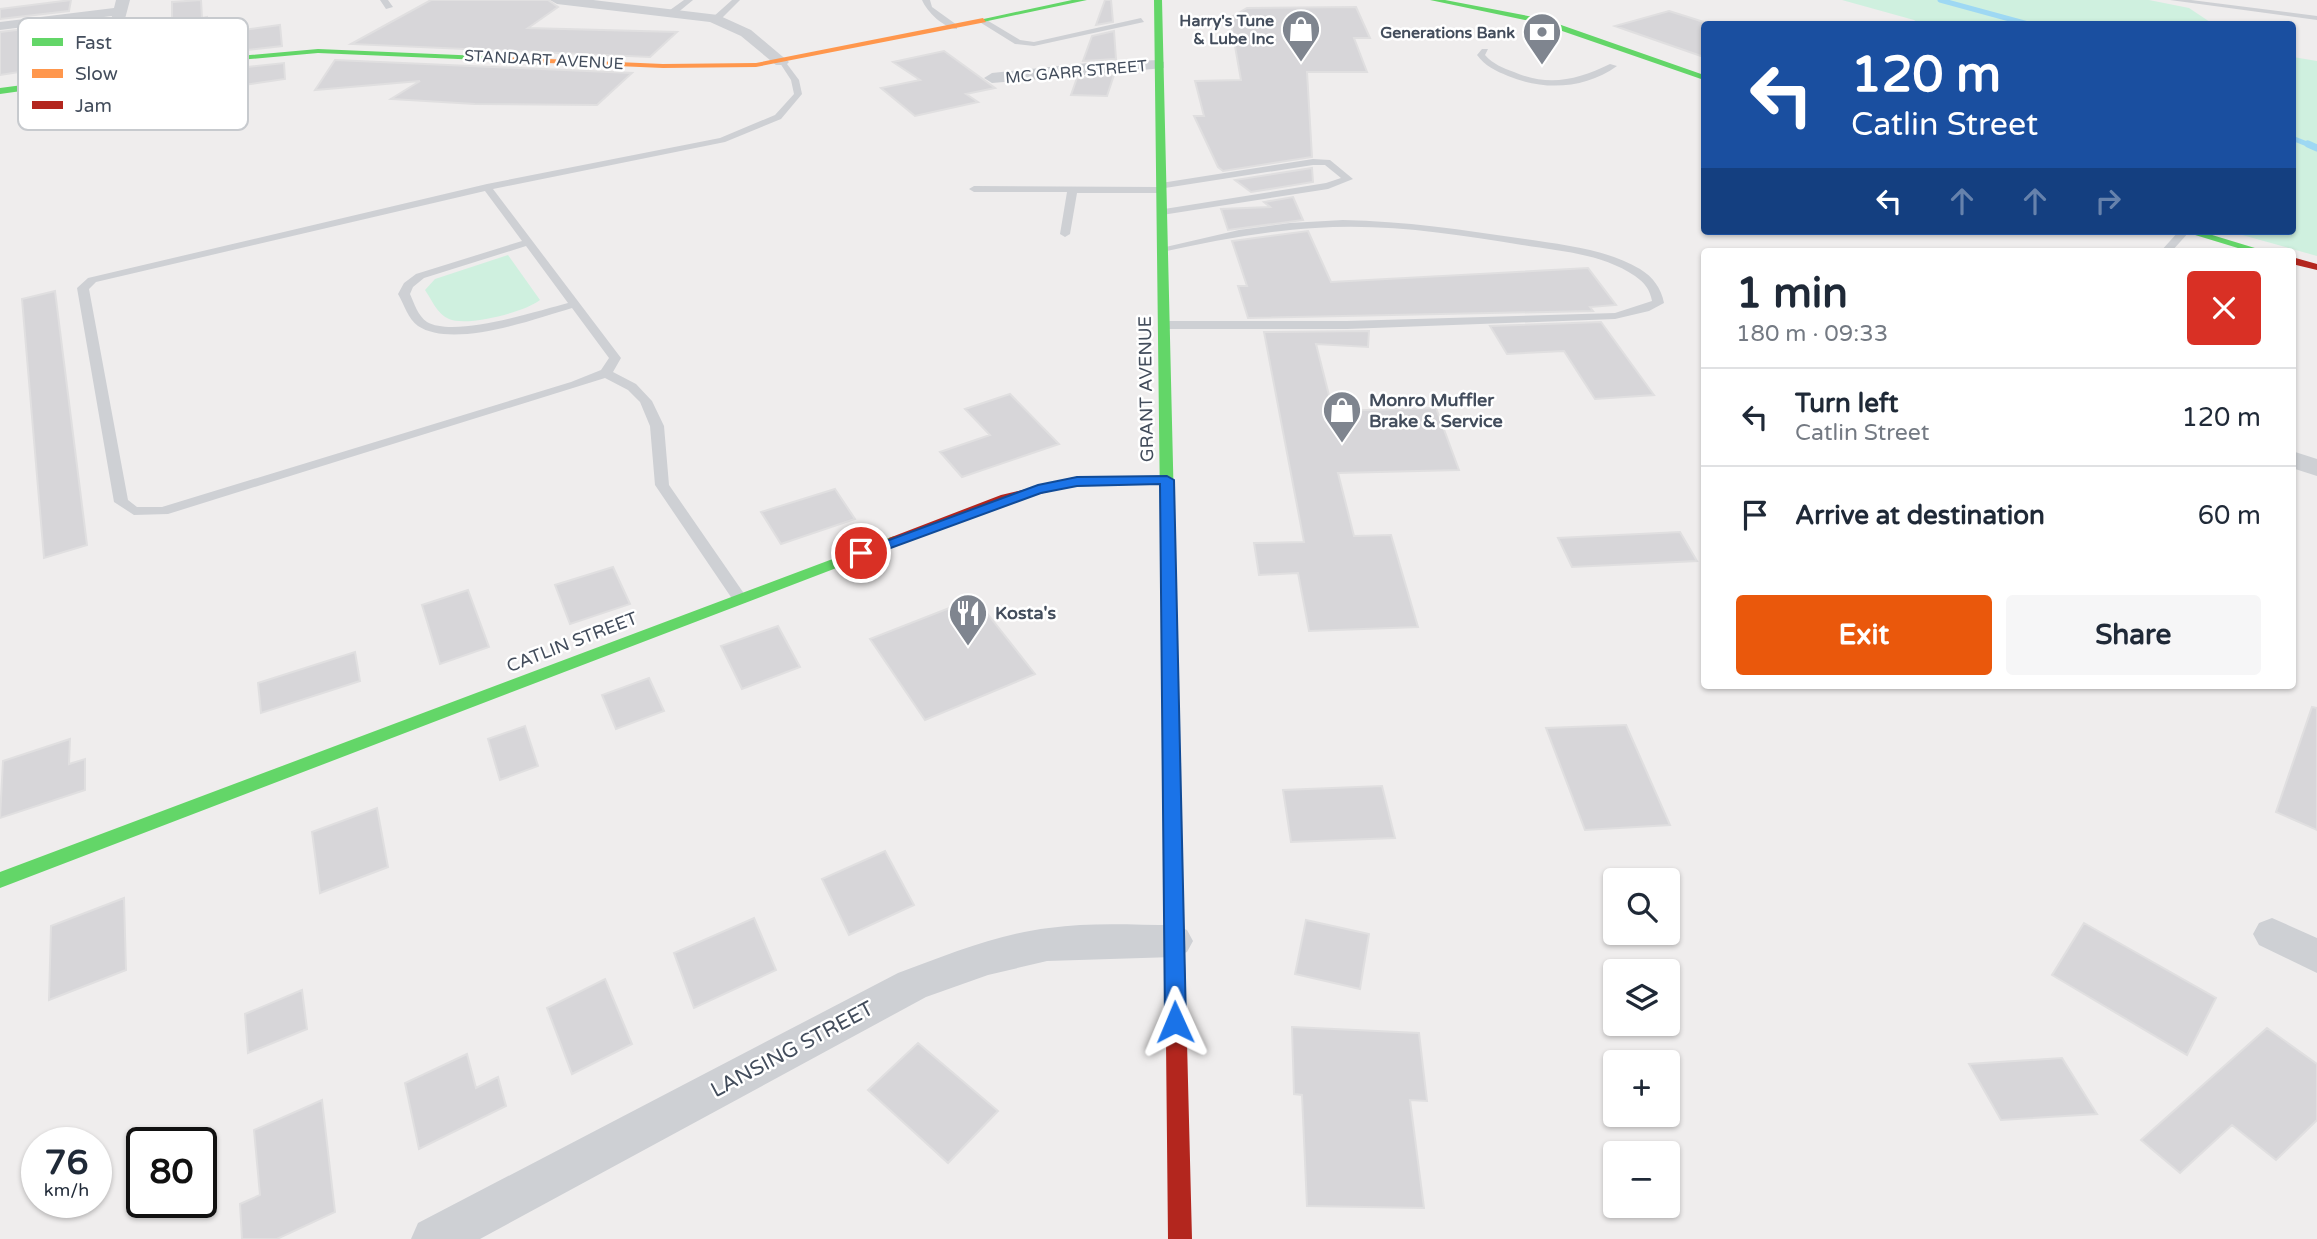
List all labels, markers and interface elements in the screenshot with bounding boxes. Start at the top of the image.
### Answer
shop icon: Harry's Tune & Lube Inc [1280,8,1322,63]
place label: Harry's Tune & Lube Inc [1179,11,1274,49]
bank icon: Generations Bank [1521,11,1563,66]
legend [18,18,248,130]
place label: Generations Bank [1380,23,1515,43]
text: Fast [75,32,112,54]
street label: STANDART AVENUE [464,46,624,74]
text: 120 m [1851,46,2001,105]
icon: left [1736,49,1827,140]
street label: MC GARR STREET [1004,56,1148,88]
text: Slow [75,63,118,85]
text: Jam [75,95,112,117]
text: Catlin Street [1851,106,2038,144]
icon: left [1870,182,1908,220]
icon: ahead [1943,182,1981,220]
icon: ahead [2016,182,2054,220]
icon: right [2089,182,2127,220]
text: 1 min [1736,268,1848,319]
button: close [2187,271,2261,345]
street label: GRANT AVENUE [1134,316,1158,462]
text: 180 m · 09:33 [1736,320,1888,348]
text: Turn left [1795,388,1898,419]
shop icon: Monro Muffler Brake & Service [1321,389,1363,444]
place label: Monro Muffler Brake & Service [1369,389,1503,432]
icon: left [1736,398,1774,436]
text: 120 m [2181,402,2261,433]
text: Catlin Street [1795,419,1930,447]
icon: arrive [1736,496,1774,534]
text: Arrive at destination [1795,500,2045,531]
text: 60 m [2198,500,2261,531]
pin [831,523,891,583]
icon: arrive [842,534,880,572]
restaurant icon: Kosta's [947,592,989,647]
button: Exit [1736,595,1992,675]
button: Share [2006,595,2261,675]
place label: Kosta's [995,602,1057,624]
street label: CATLIN STREET [503,607,641,677]
map controls [1603,868,1680,1218]
button: search [1603,868,1680,945]
button: layers [1603,959,1680,1036]
position arrow [1138,985,1212,1059]
street label: LANSING STREET [707,996,878,1103]
button: + [1603,1050,1680,1127]
speed limit sign: 80 [126,1127,217,1218]
button: − [1603,1141,1680,1218]
text: 76 [45,1142,88,1184]
text: km/h [44,1179,89,1201]

